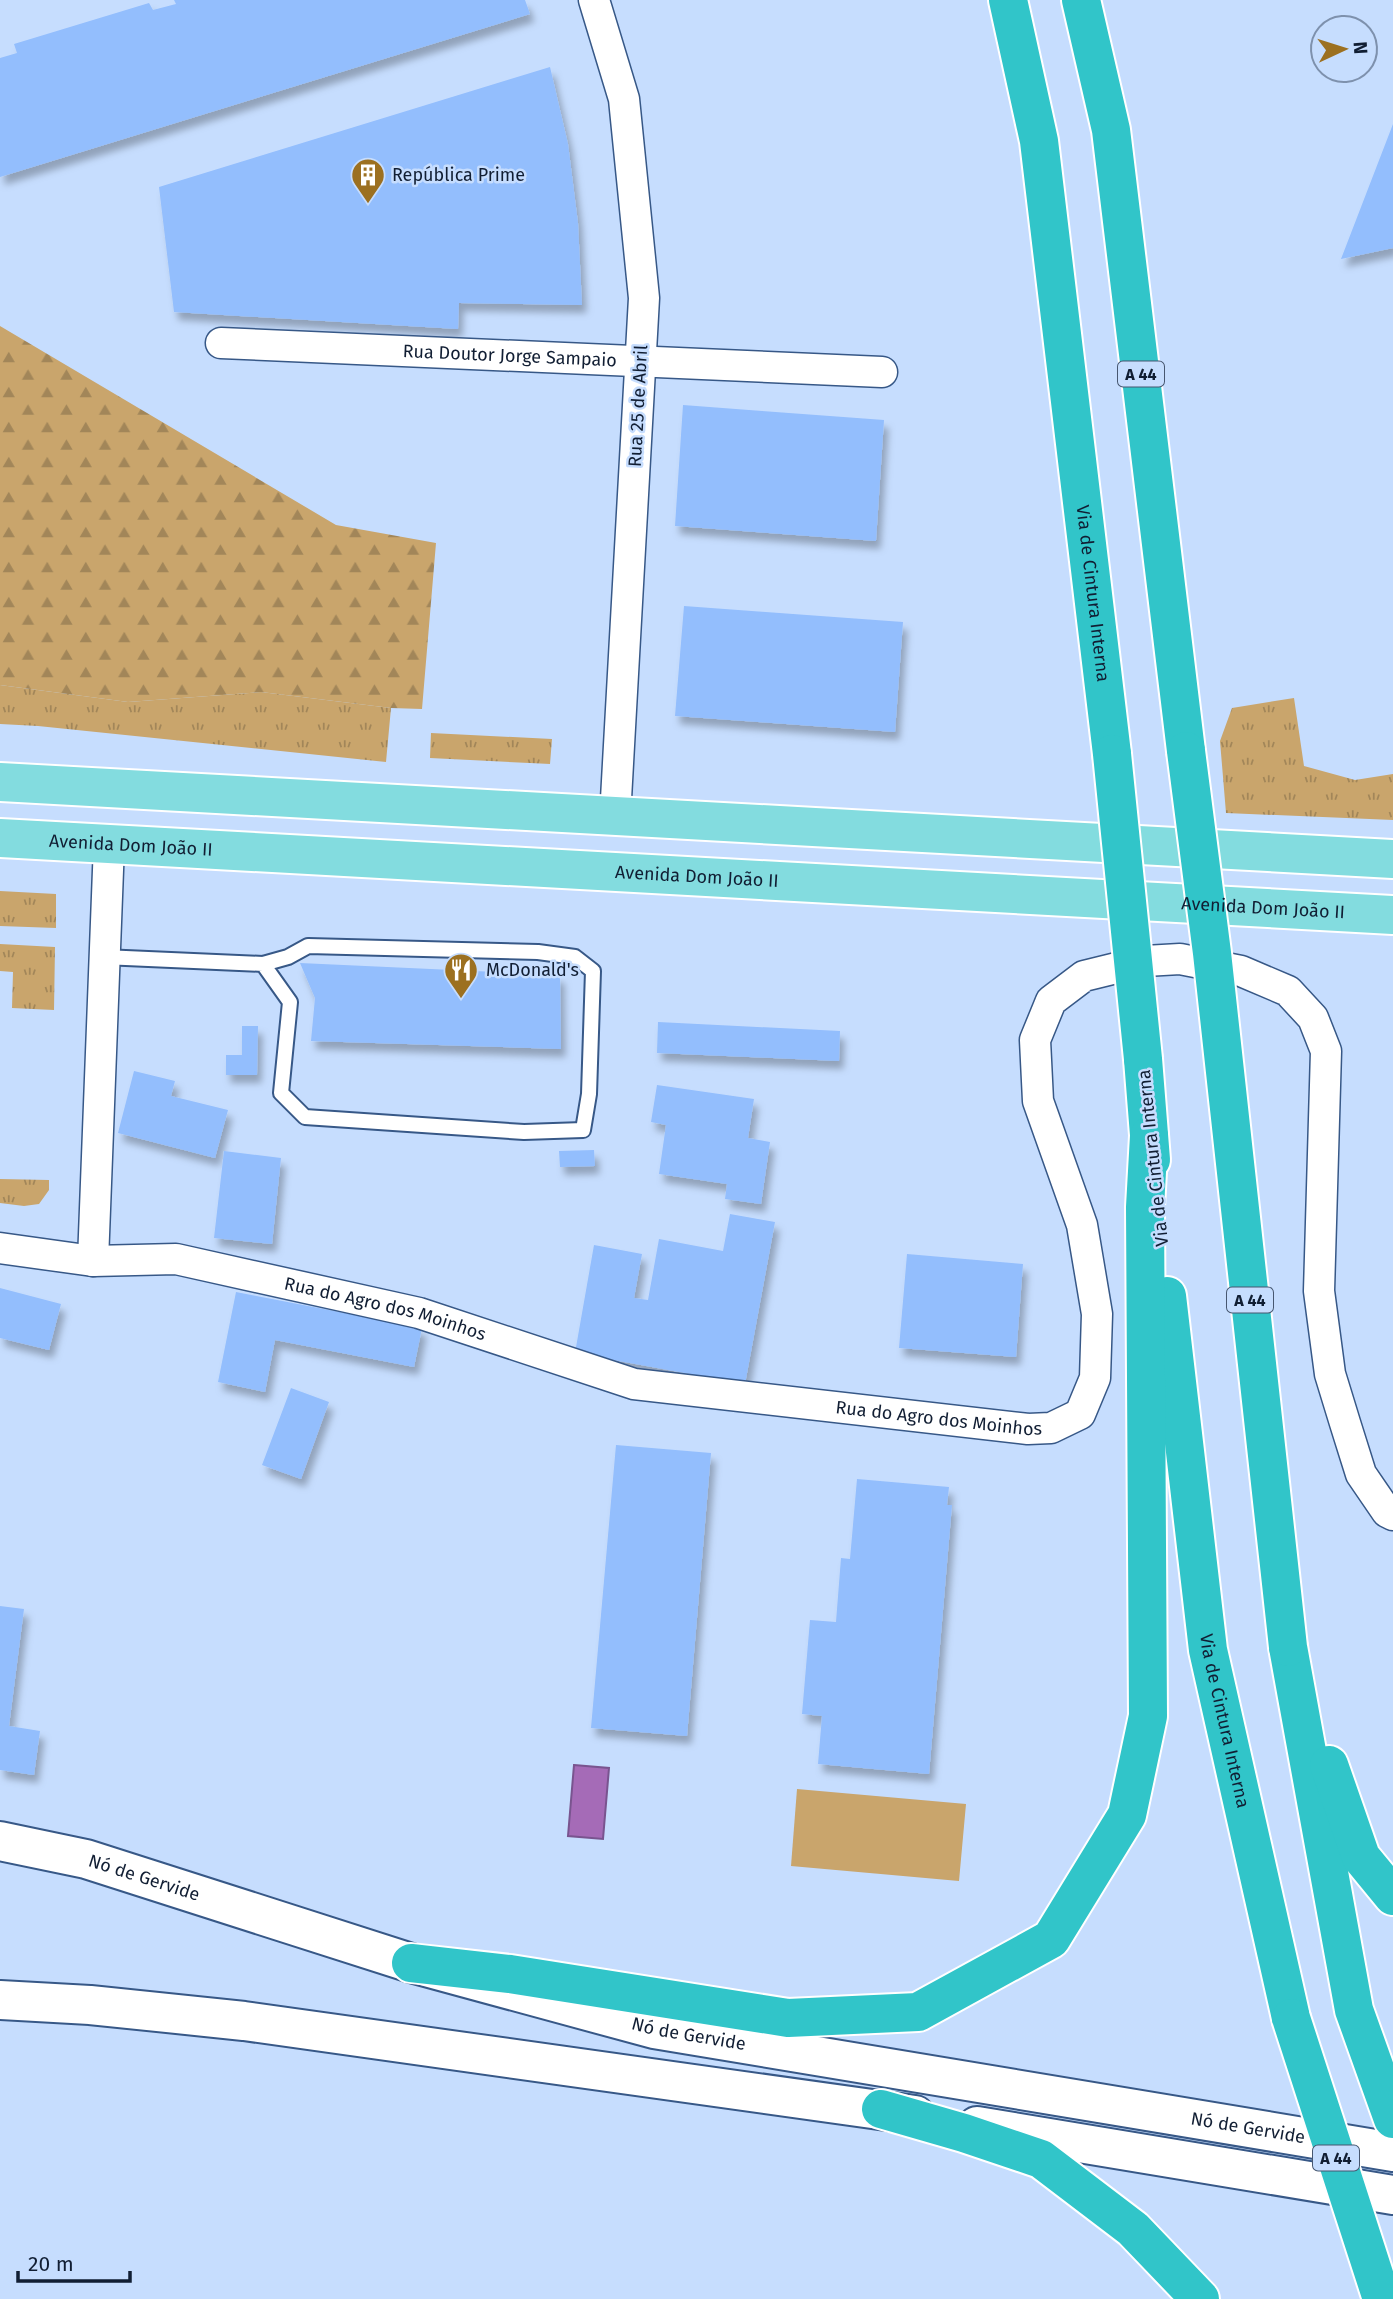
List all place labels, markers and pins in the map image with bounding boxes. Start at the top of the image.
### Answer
building icon: República Prime [349,156,387,205]
place label: República Prime [392,164,525,186]
restaurant icon: McDonald's [442,951,480,1000]
place label: McDonald's [486,959,579,981]

